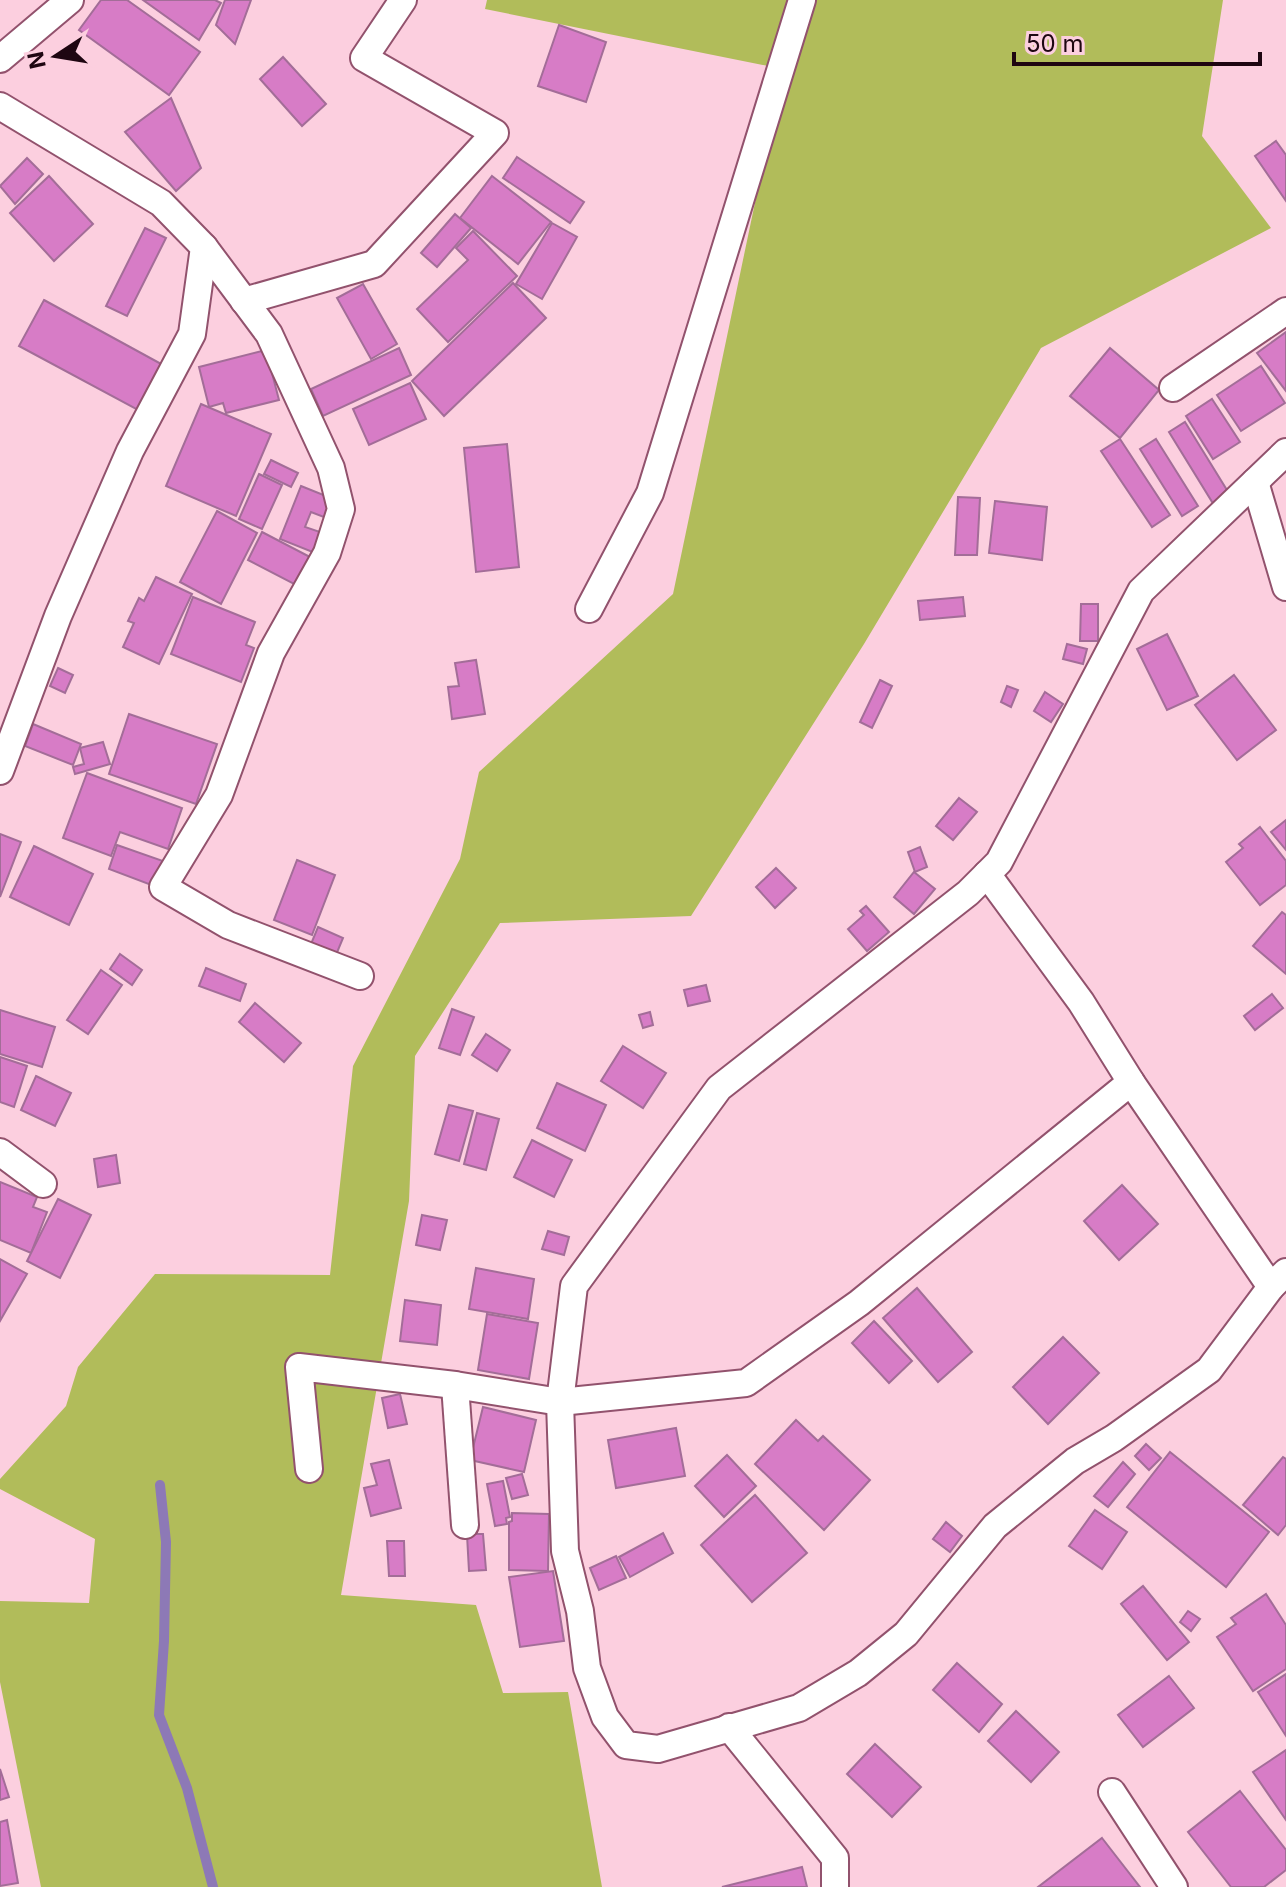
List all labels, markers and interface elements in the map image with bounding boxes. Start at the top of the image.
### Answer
north arrow [16,16,96,96]
scale bar [1014,16,1260,66]
text: 50 m [1026,29,1084,58]
text: N [22,49,51,71]

